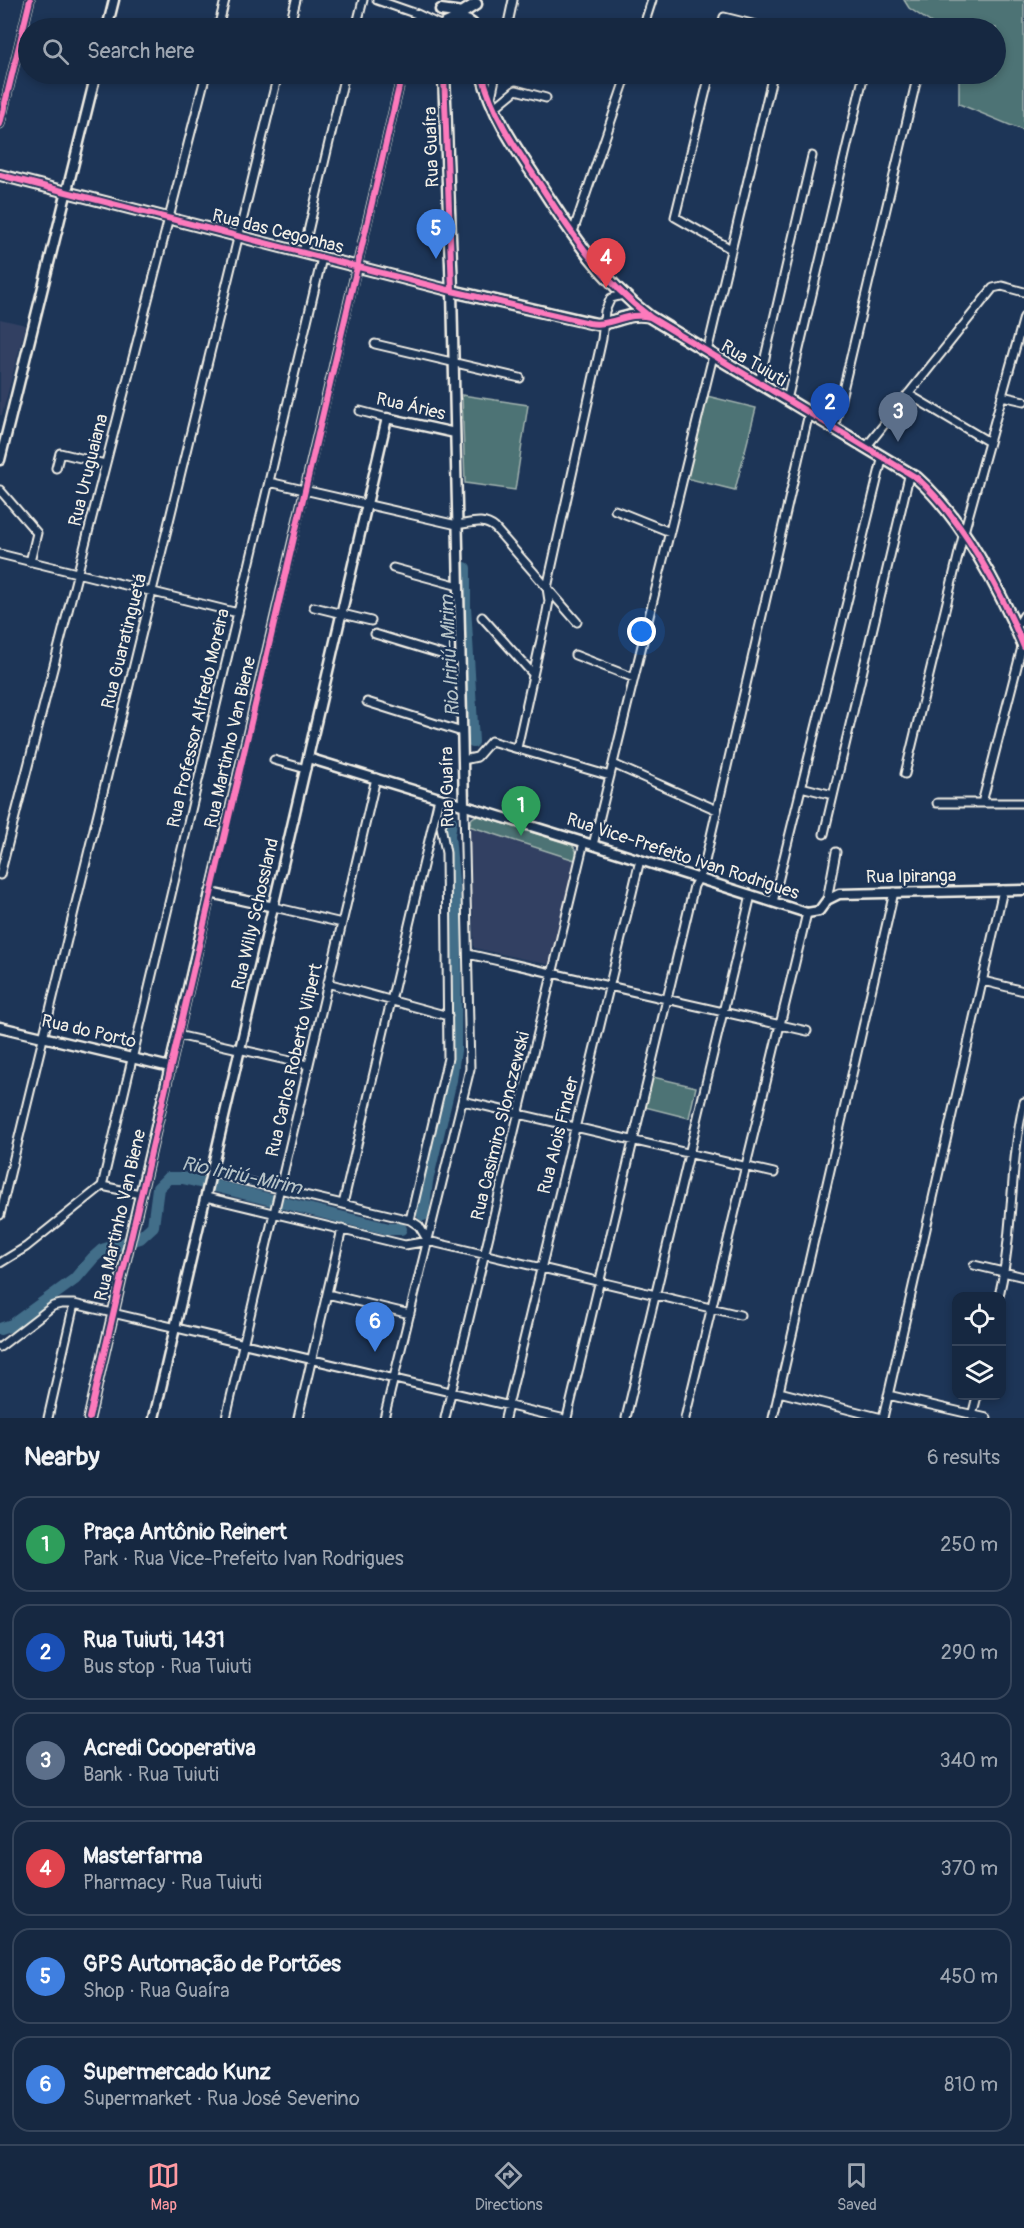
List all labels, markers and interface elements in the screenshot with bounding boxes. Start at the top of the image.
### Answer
search box [18,18,1006,84]
icon: search [39,35,72,68]
text: Search here [87,37,194,65]
street label: Rua Guaíra [419,106,444,188]
street label: Rua das Cegonhas [210,204,346,259]
pin: 5 [416,210,456,259]
pin: 4 [586,238,626,288]
street label: Rua Tuiuti [717,335,791,392]
pin: 2 [810,384,850,433]
street label: Rua Áries [374,387,448,426]
pin: 3 [878,392,918,442]
street label: Rua Uruguaiana [63,411,114,529]
street label: Rua Guaratinguetá [97,571,152,711]
water label: Rio Iririú-Mirim [434,593,465,718]
street label: Rua Professor Alfredo Moreira [162,606,235,830]
your location [627,617,656,646]
street label: Rua Martinho Van Biene [200,654,261,830]
street label: Rua Guaíra [435,746,460,828]
pin: 1 [502,786,540,836]
street label: Rua Vice-Prefeito Ivan Rodrigues [564,808,802,905]
street label: Rua Willy Schossland [227,836,284,992]
street label: Rua Ipiranga [866,864,956,889]
street label: Rua Carlos Roberto Vilpert [261,960,328,1159]
street label: Rua do Porto [39,1009,139,1054]
street label: Rua Casimiro Slonczewski [466,1029,535,1223]
street label: Rua Alois Finder [533,1073,584,1197]
street label: Rua Martinho Van Biene [90,1127,151,1303]
water label: Rio Iririú-Mirim [180,1151,305,1201]
map controls [952,1292,1006,1400]
button: locate [952,1292,1006,1346]
pin: 6 [356,1302,394,1352]
button: layers [952,1346,1006,1400]
text: Nearby [24,1441,100,1473]
text: 6 results [927,1445,1000,1470]
text: Praça Antônio Reinert [83,1518,287,1546]
text: 1 [42,1532,49,1557]
text: 250 m [940,1532,998,1557]
text: Park · Rua Vice-Prefeito Ivan Rodrigues [83,1546,404,1571]
text: Rua Tuiuti, 1431 [83,1626,225,1654]
text: 2 [40,1640,51,1665]
text: 290 m [941,1640,998,1665]
text: Bus stop · Rua Tuiuti [83,1654,251,1679]
text: Acredi Cooperativa [83,1734,256,1762]
text: 3 [40,1748,51,1773]
text: 340 m [939,1748,998,1773]
text: Bank · Rua Tuiuti [83,1762,219,1787]
text: Masterfarma [83,1842,202,1870]
text: 4 [40,1856,51,1881]
text: 370 m [941,1856,998,1881]
text: Pharmacy · Rua Tuiuti [83,1870,262,1895]
text: GPS Automação de Portões [83,1950,341,1978]
text: 5 [40,1964,51,1989]
text: 450 m [940,1964,998,1989]
text: Shop · Rua Guaíra [83,1978,230,2003]
text: Supermercado Kunz [83,2058,271,2086]
text: 6 [40,2072,51,2097]
text: 810 m [944,2072,998,2097]
text: Supermarket · Rua José Severino [83,2086,360,2111]
tab: Map [147,2159,180,2215]
tab: Directions [475,2159,543,2215]
tab: Saved [837,2159,877,2215]

